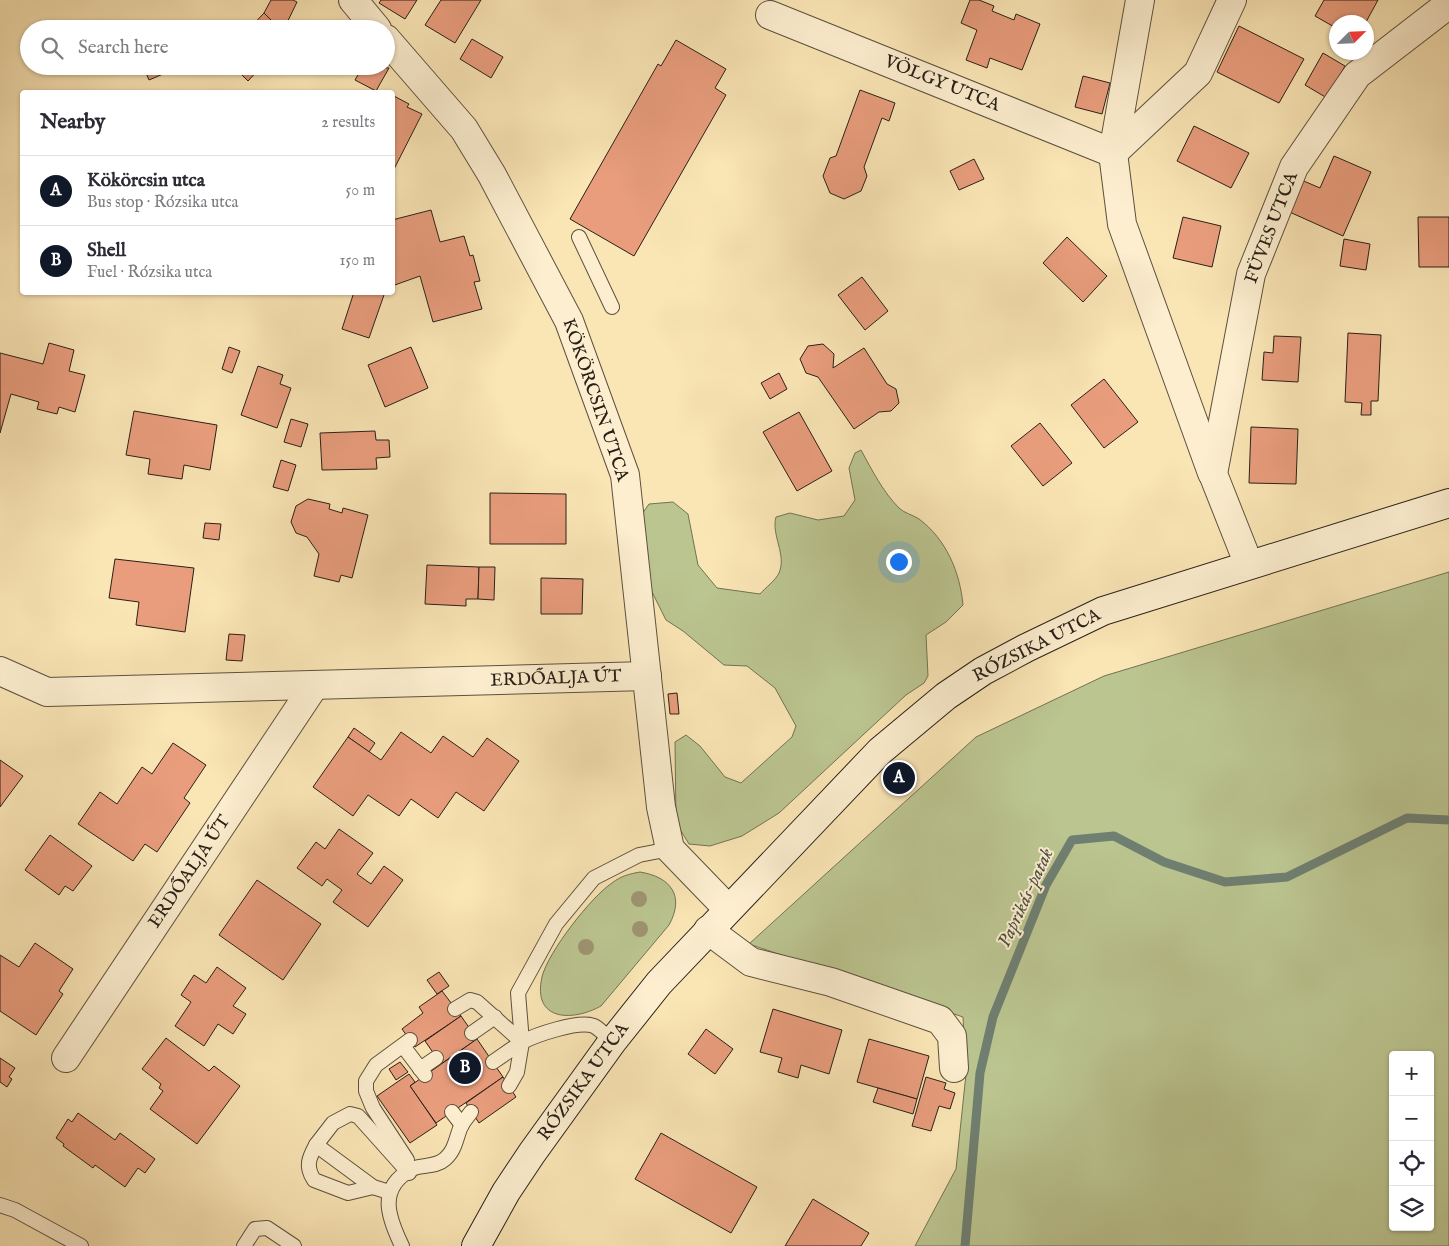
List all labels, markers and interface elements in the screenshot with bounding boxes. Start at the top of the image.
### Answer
north arrow [1329,15,1374,60]
search box [20,20,395,75]
icon: search [38,34,66,62]
text: Search here [78,36,169,60]
street label: VÖLGY UTCA [880,49,1004,118]
text: Nearby [40,109,105,136]
text: 2 results [321,113,375,133]
street label: FÜVES UTCA [1239,168,1304,287]
text: Kökörcsin utca [87,169,205,193]
text: A [51,181,61,201]
text: 50 m [346,181,375,201]
text: Bus stop · Rózsika utca [87,193,238,213]
text: Shell [87,239,126,263]
text: B [51,251,61,271]
text: 150 m [340,251,375,271]
text: Fuel · Rózsika utca [87,263,212,283]
street label: KÖKÖRCSIN UTCA [556,315,635,485]
your location [886,549,912,575]
street label: RÓZSIKA UTCA [968,602,1106,688]
street label: ERDŐALJA ÚT [490,663,622,693]
pin: A [883,759,915,797]
street label: ERDŐALJA ÚT [142,810,236,933]
water label: Paprikás-patak [993,844,1060,951]
street label: RÓZSIKA UTCA [532,1017,635,1146]
pin: B [449,1049,481,1087]
map controls [1389,1051,1434,1231]
button: + [1389,1051,1434,1096]
button: − [1389,1096,1434,1141]
button: locate [1389,1141,1434,1186]
button: layers [1389,1186,1434,1231]

